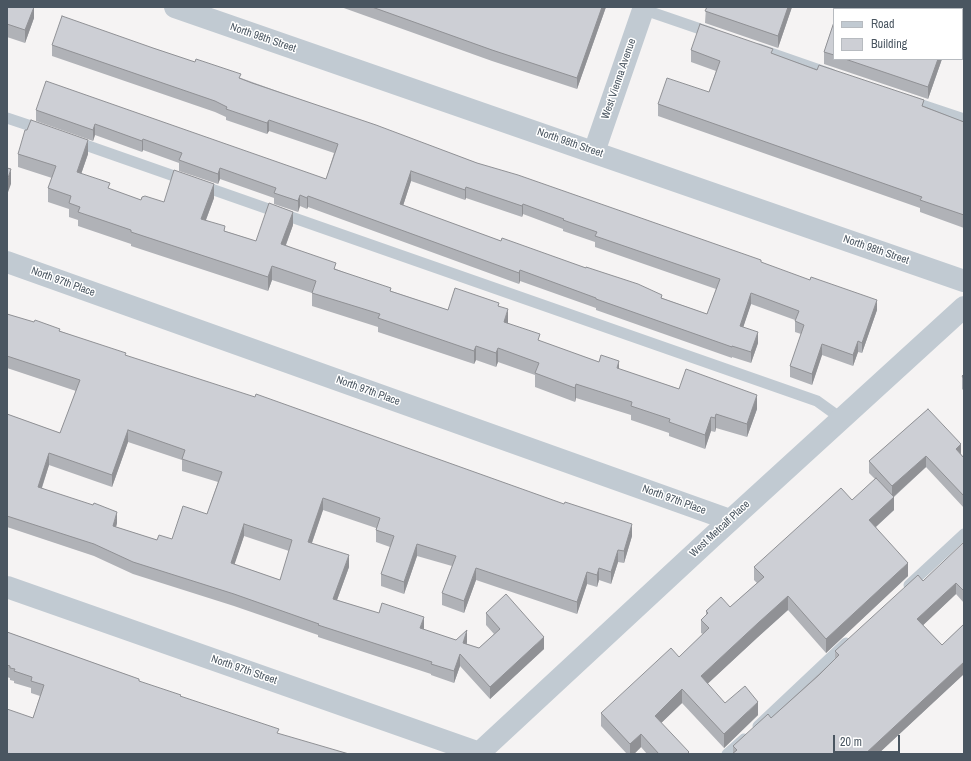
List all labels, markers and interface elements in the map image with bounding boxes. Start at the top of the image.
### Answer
legend [833,8,963,60]
text: Road [871,16,895,32]
street label: North 98th Street [228,21,298,55]
text: Building [871,36,907,52]
street label: West Vienna Avenue [599,37,639,121]
street label: North 98th Street [535,126,605,160]
street label: North 98th Street [841,233,911,267]
street label: North 97th Place [29,264,97,300]
street label: North 97th Place [334,373,402,409]
street label: North 97th Place [640,482,708,518]
street label: West Metcalf Place [687,498,753,560]
street label: North 97th Street [209,653,279,687]
scale bar [835,727,902,753]
text: 20 m [840,734,862,750]

